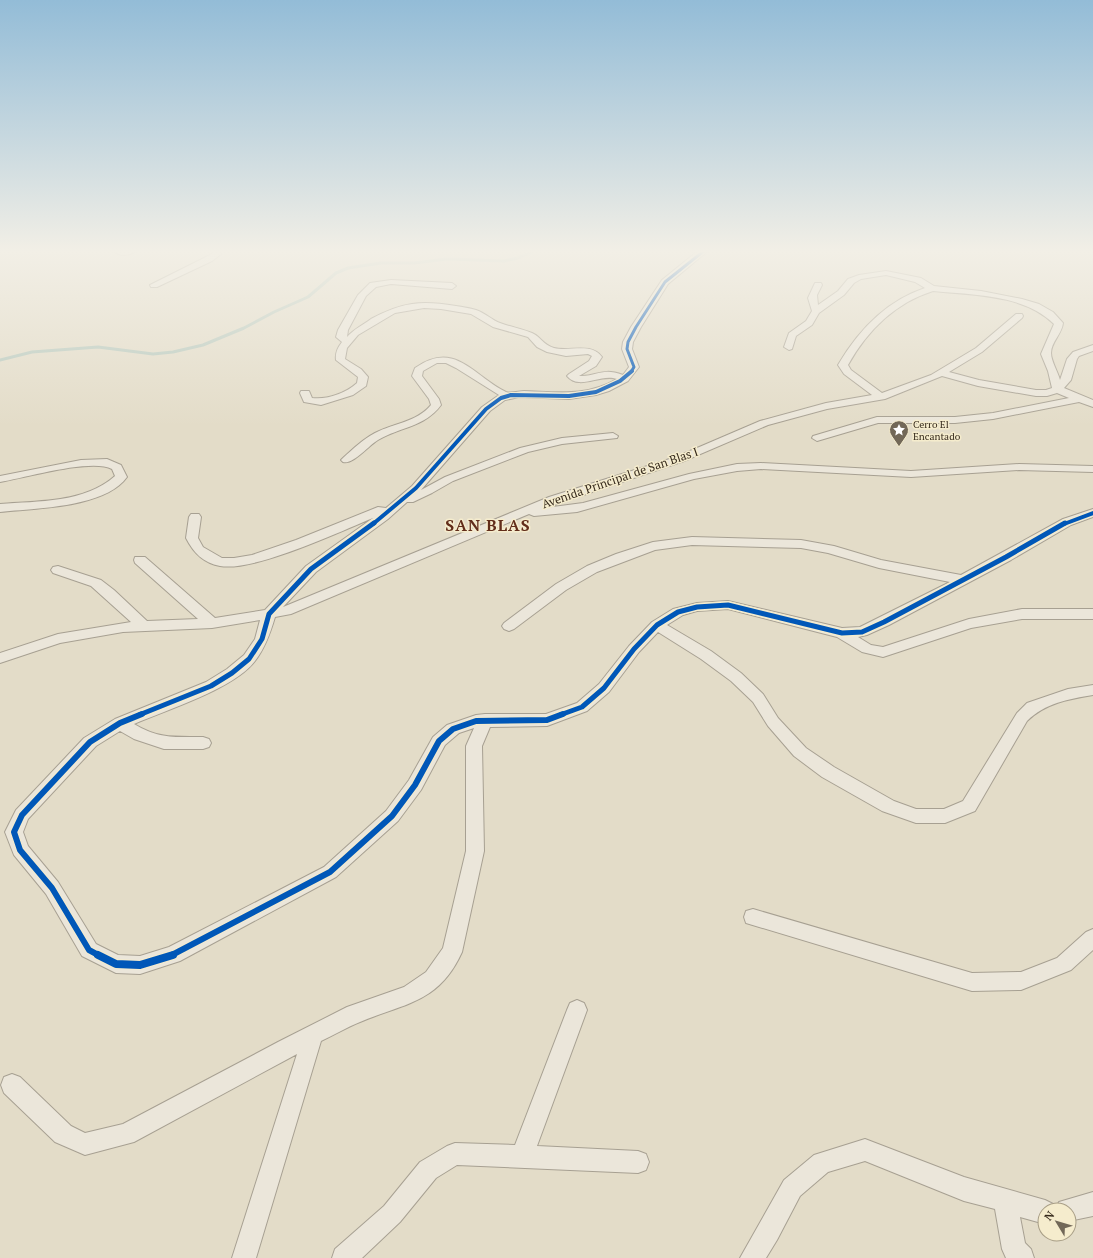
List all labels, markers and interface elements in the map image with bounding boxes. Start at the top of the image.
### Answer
place label: Cerro El Encantado [913,418,961,443]
place icon: Cerro El Encantado [888,419,910,447]
street label: Avenida Principal de San Blas I [540,444,700,511]
district label: SAN BLAS [445,514,531,536]
north arrow [1037,1202,1077,1242]
text: N [1041,1208,1058,1223]

